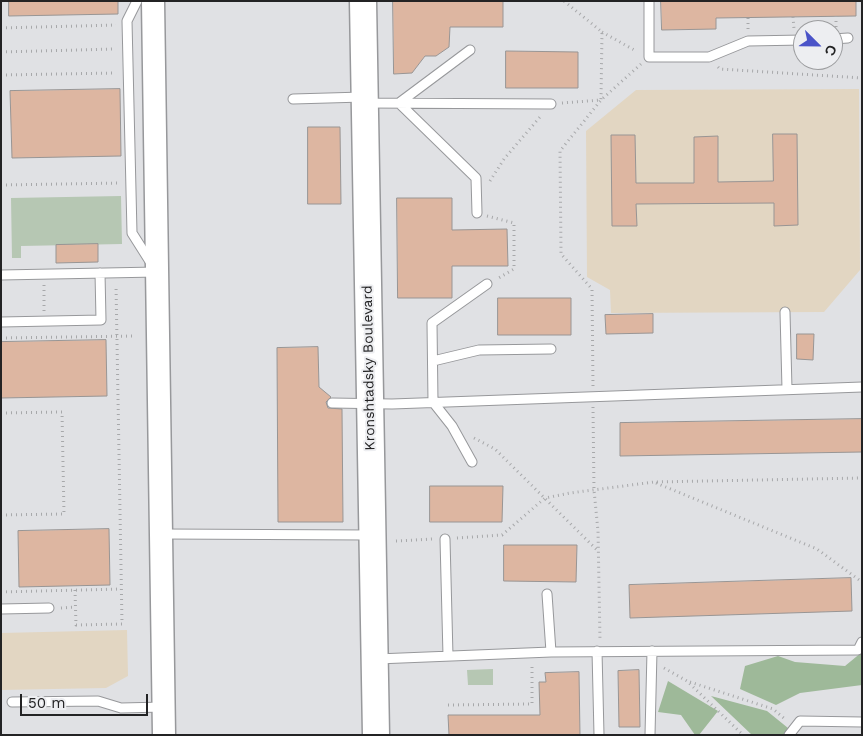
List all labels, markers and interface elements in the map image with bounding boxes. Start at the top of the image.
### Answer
north arrow [793,20,843,70]
text: С [822,43,840,58]
street label: Kronshtadsky Boulevard [359,285,379,451]
scale bar [22,684,150,716]
text: 50 m [28,694,65,712]

